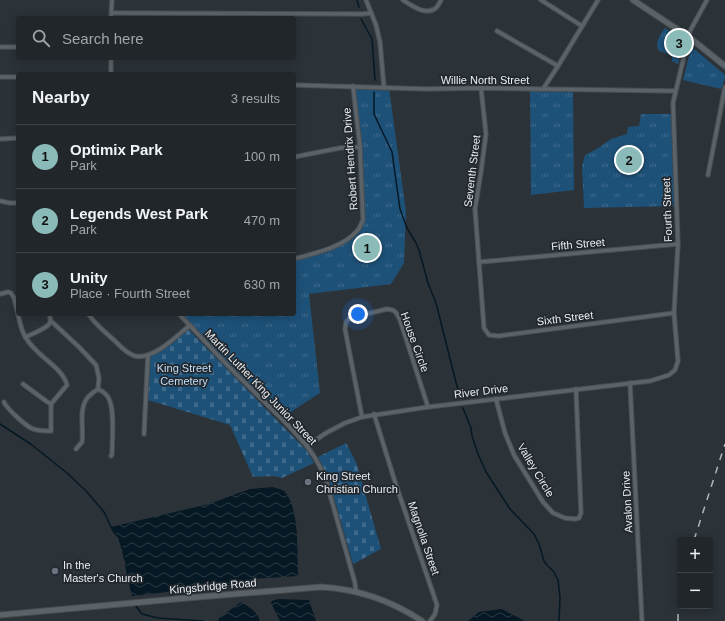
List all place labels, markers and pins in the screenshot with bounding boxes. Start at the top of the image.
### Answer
pin: 3 [666,28,692,58]
pin: 2 [616,145,642,175]
pin: 1 [354,233,380,263]
place label: King Street Christian Church [316,470,398,495]
marker: King Street Christian Church [303,477,313,487]
place label: In the Master's Church [63,559,143,584]
marker: In the Master's Church [50,566,60,576]

